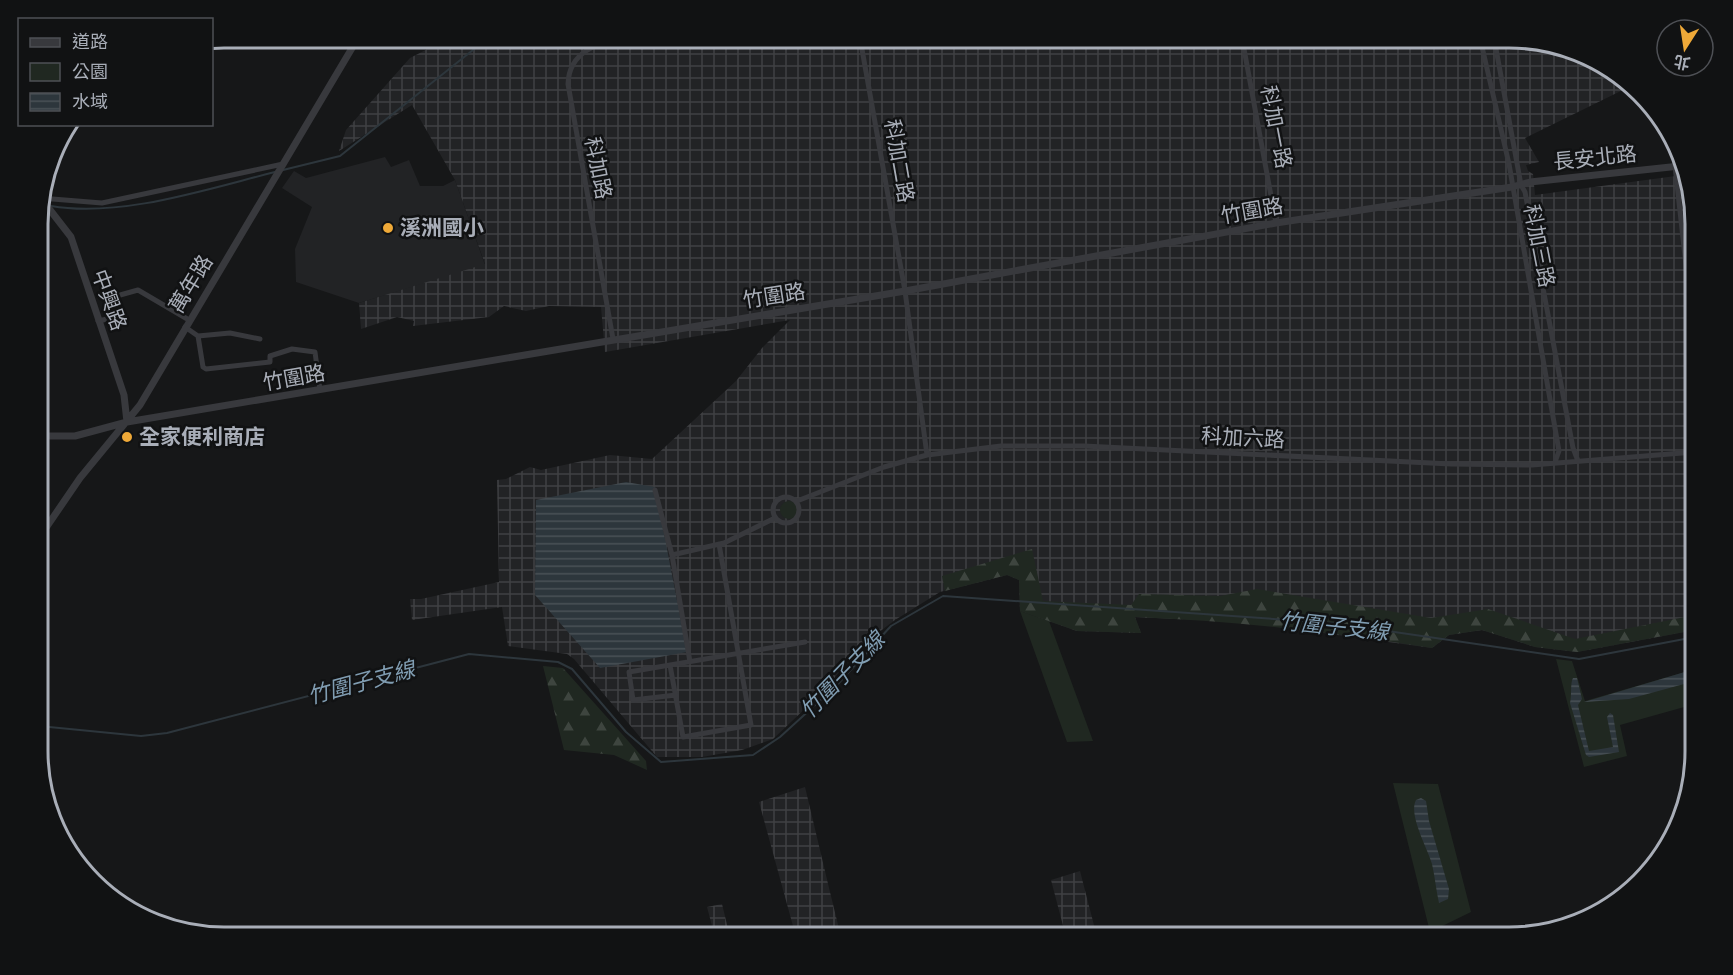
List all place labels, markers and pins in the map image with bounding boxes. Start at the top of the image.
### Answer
place label: 溪洲國小 [400,216,484,240]
marker: 溪洲國小 [381,221,395,235]
place label: 全家便利商店 [139,425,265,449]
marker: 全家便利商店 [120,430,134,444]

